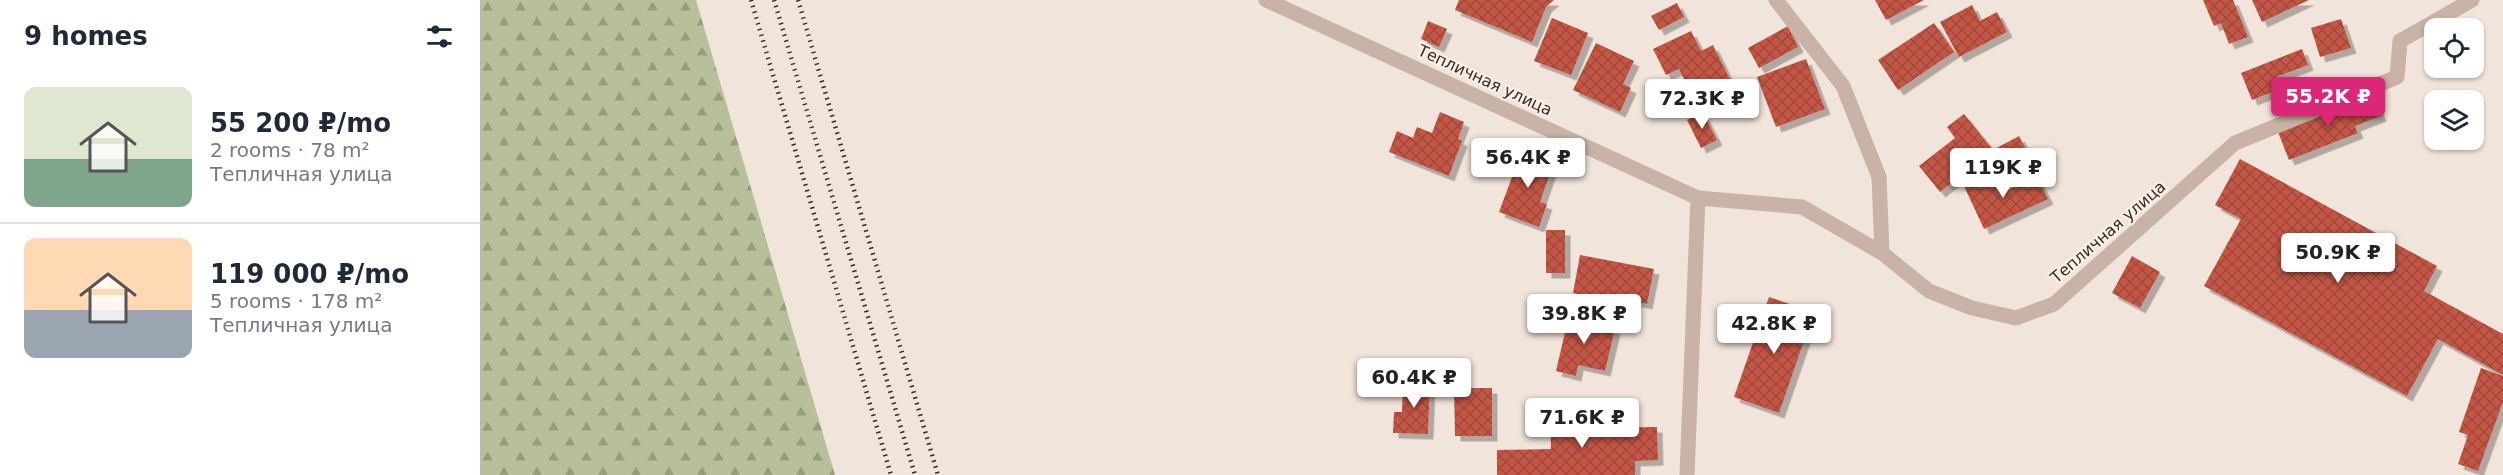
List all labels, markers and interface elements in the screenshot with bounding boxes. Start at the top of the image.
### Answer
map controls [2424,18,2484,150]
button: locate [2424,18,2484,78]
icon: filters [423,20,456,53]
text: 9 homes [24,21,148,51]
street label: Тепличная улица [1414,40,1555,119]
pin: 55.2K ₽ [2273,77,2383,128]
pin: 72.3K ₽ [1647,79,1757,130]
text: 55.2K ₽ [2285,84,2371,108]
text: 72.3K ₽ [1659,86,1745,110]
button: layers [2424,90,2484,150]
text: 55 200 ₽/mo [210,108,391,138]
icon: home [72,111,144,183]
text: 2 rooms · 78 m² [210,138,370,162]
pin: 56.4K ₽ [1473,138,1583,189]
text: 56.4K ₽ [1485,145,1571,169]
pin: 119K ₽ [1954,148,2052,199]
text: 119K ₽ [1964,155,2042,179]
text: Тепличная улица [210,162,392,186]
street label: Тепличная улица [2046,177,2169,288]
pin: 50.9K ₽ [2283,233,2393,284]
text: 50.9K ₽ [2295,240,2381,264]
text: 119 000 ₽/mo [210,259,409,289]
icon: home [72,262,144,334]
text: 5 rooms · 178 m² [210,289,382,313]
pin: 39.8K ₽ [1529,294,1639,345]
text: 39.8K ₽ [1541,301,1627,325]
pin: 42.8K ₽ [1719,304,1829,355]
text: 42.8K ₽ [1731,311,1817,335]
text: Тепличная улица [210,313,392,337]
pin: 60.4K ₽ [1359,358,1469,409]
text: 60.4K ₽ [1371,365,1457,389]
pin: 71.6K ₽ [1527,398,1637,449]
text: 71.6K ₽ [1539,405,1625,429]

